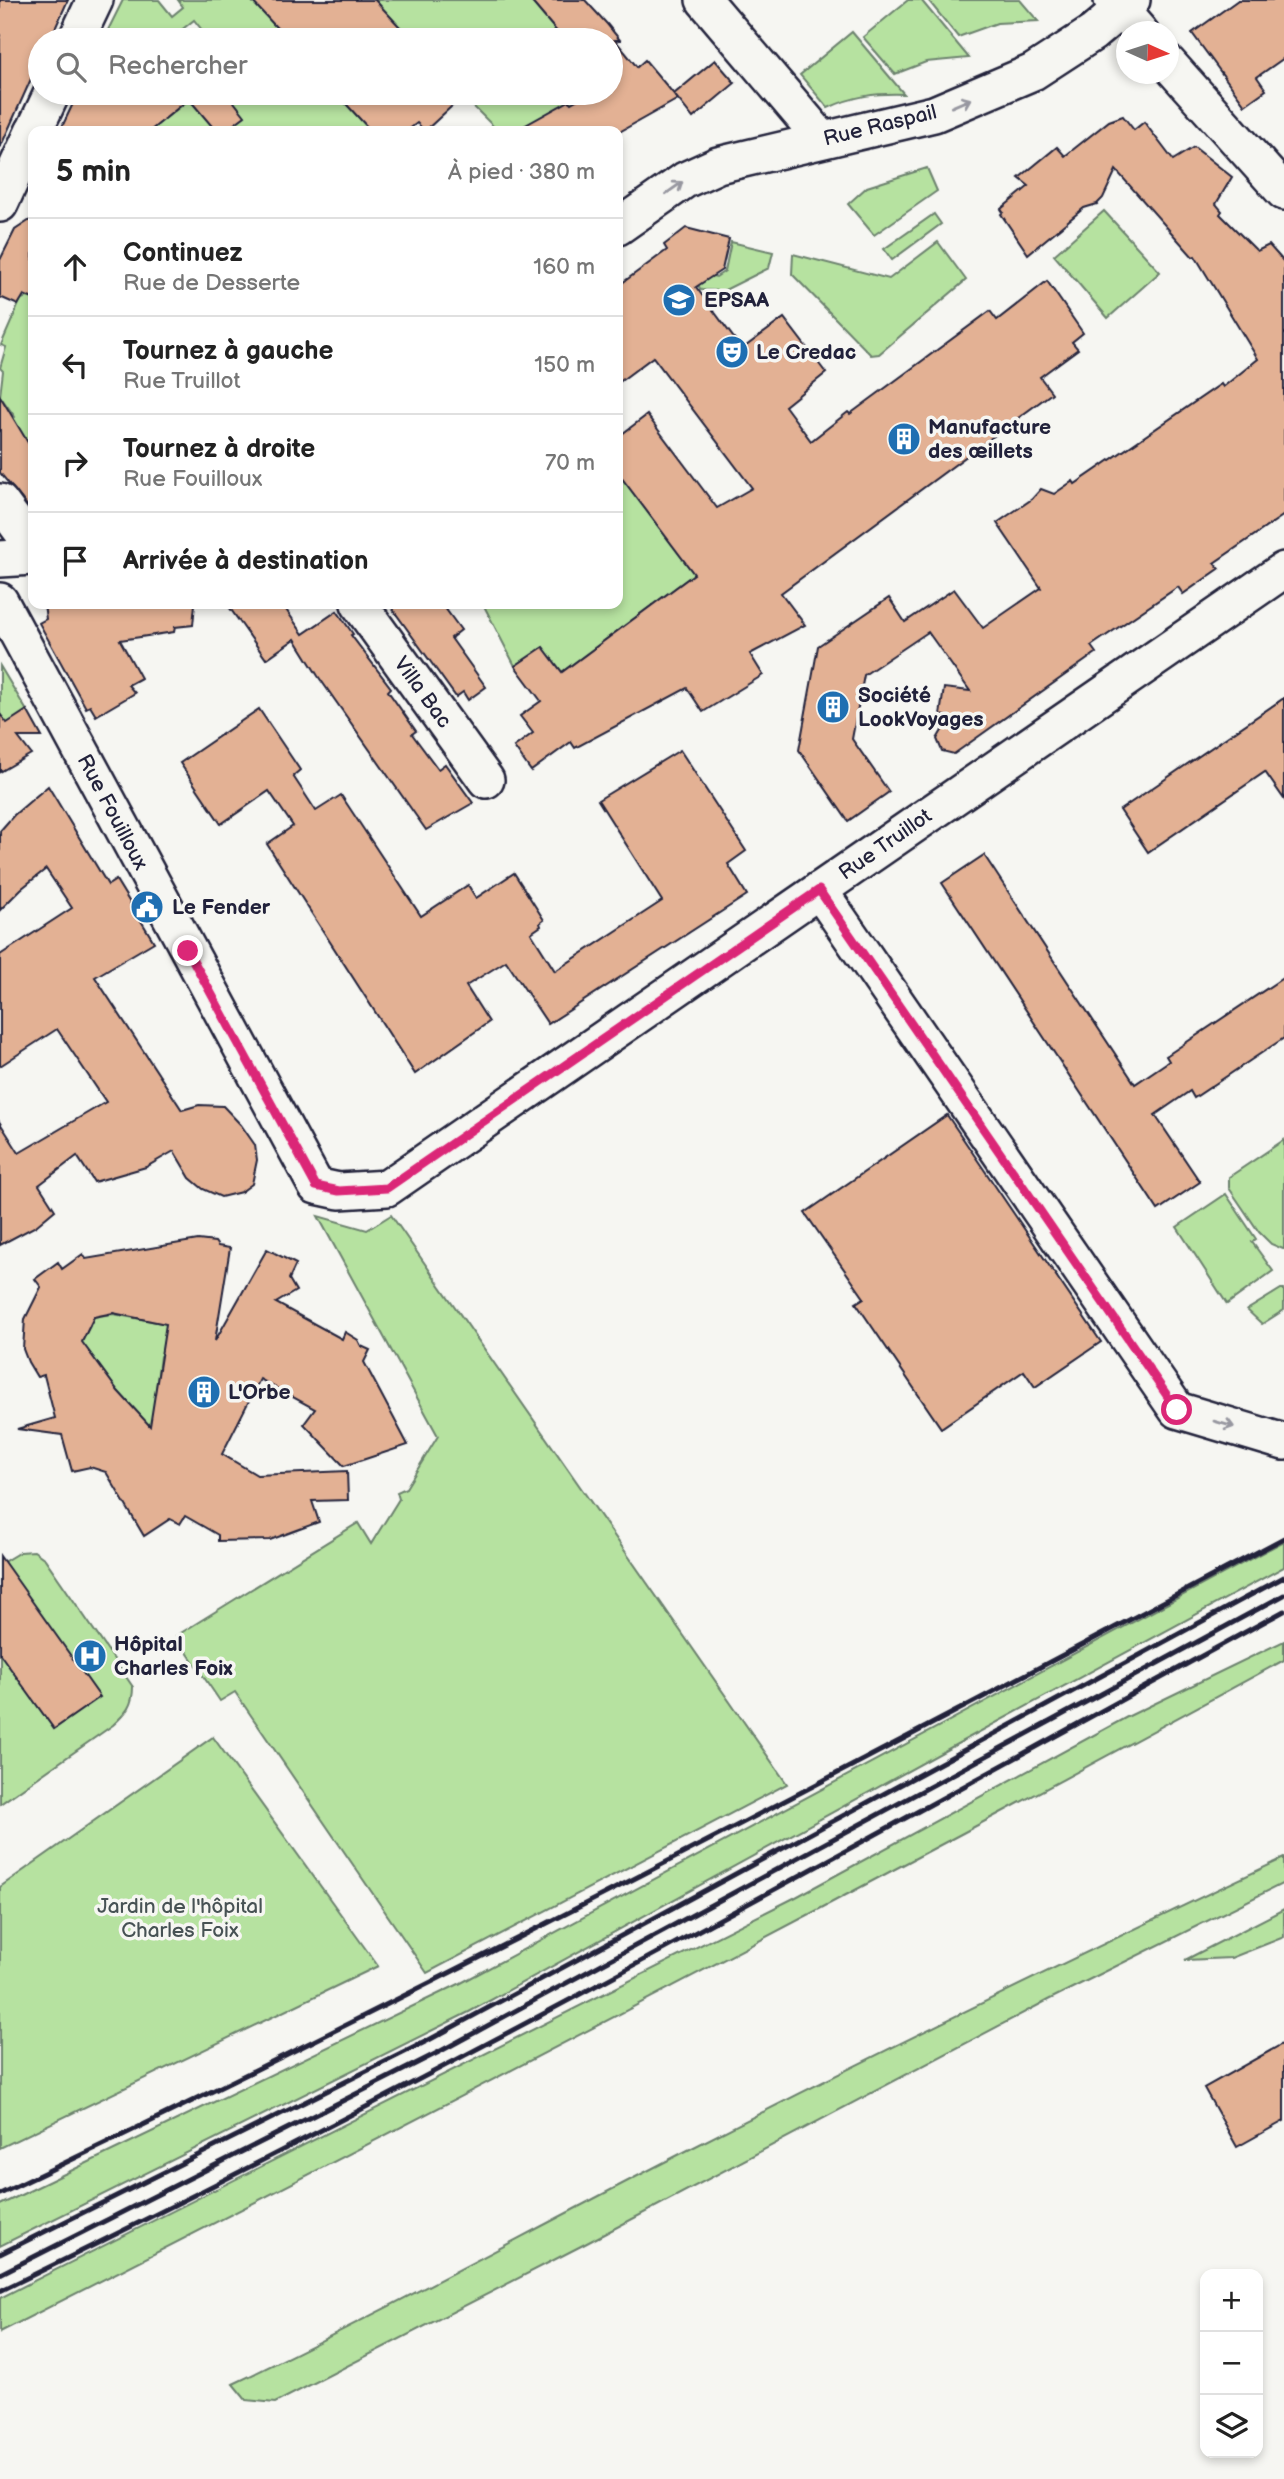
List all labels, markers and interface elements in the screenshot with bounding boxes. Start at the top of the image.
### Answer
north arrow [1116,21,1179,84]
search box [28,28,623,105]
icon: search [52,48,90,86]
text: Rechercher [108,51,247,82]
one-way arrow [949,96,971,109]
street label: Rue Raspail [821,99,939,152]
text: 5 min [56,154,131,190]
text: À pied · 380 m [448,158,595,186]
one-way arrow [664,181,683,195]
text: Continuez [123,238,243,269]
icon: ahead [56,248,94,286]
text: 160 m [533,253,595,281]
text: Rue de Desserte [123,269,300,297]
school or university icon: EPSAA [660,281,698,319]
place label: EPSAA [704,288,769,313]
theatre icon: Le Credac [713,333,751,371]
text: Tournez à gauche [123,336,334,367]
place label: Le Credac [756,340,856,365]
icon: left [56,346,94,384]
text: 150 m [534,351,595,379]
text: Rue Truillot [123,367,240,395]
place label: Manufacture des œillets [928,415,1051,464]
building icon: Manufacture des œillets [885,420,923,458]
text: Tournez à droite [123,434,315,465]
icon: right [56,444,94,482]
text: 70 m [545,449,595,477]
text: Rue Fouilloux [123,465,263,493]
icon: arrive [56,542,94,580]
text: Arrivée à destination [123,546,369,577]
street label: Villa Bac [388,652,457,733]
place label: Société LookVoyages [858,683,984,732]
building icon: Société LookVoyages [814,688,852,726]
street label: Rue Fouilloux [72,750,154,875]
street label: Rue Truillot [834,803,937,885]
public building icon: Le Fender [128,888,166,926]
place label: Le Fender [172,895,271,920]
route end [172,935,203,966]
building icon: L'Orbe [185,1373,223,1411]
place label: L'Orbe [228,1380,291,1405]
route start [1161,1394,1192,1425]
one-way arrow [1212,1419,1234,1432]
place label: Hôpital Charles Foix [114,1632,233,1681]
hospital icon: Hôpital Charles Foix [71,1637,109,1675]
park label: Jardin de l'hôpital Charles Foix [97,1894,263,1943]
map controls [1200,2269,1263,2458]
button: + [1200,2269,1263,2332]
button: − [1200,2332,1263,2395]
button: layers [1200,2395,1263,2458]

